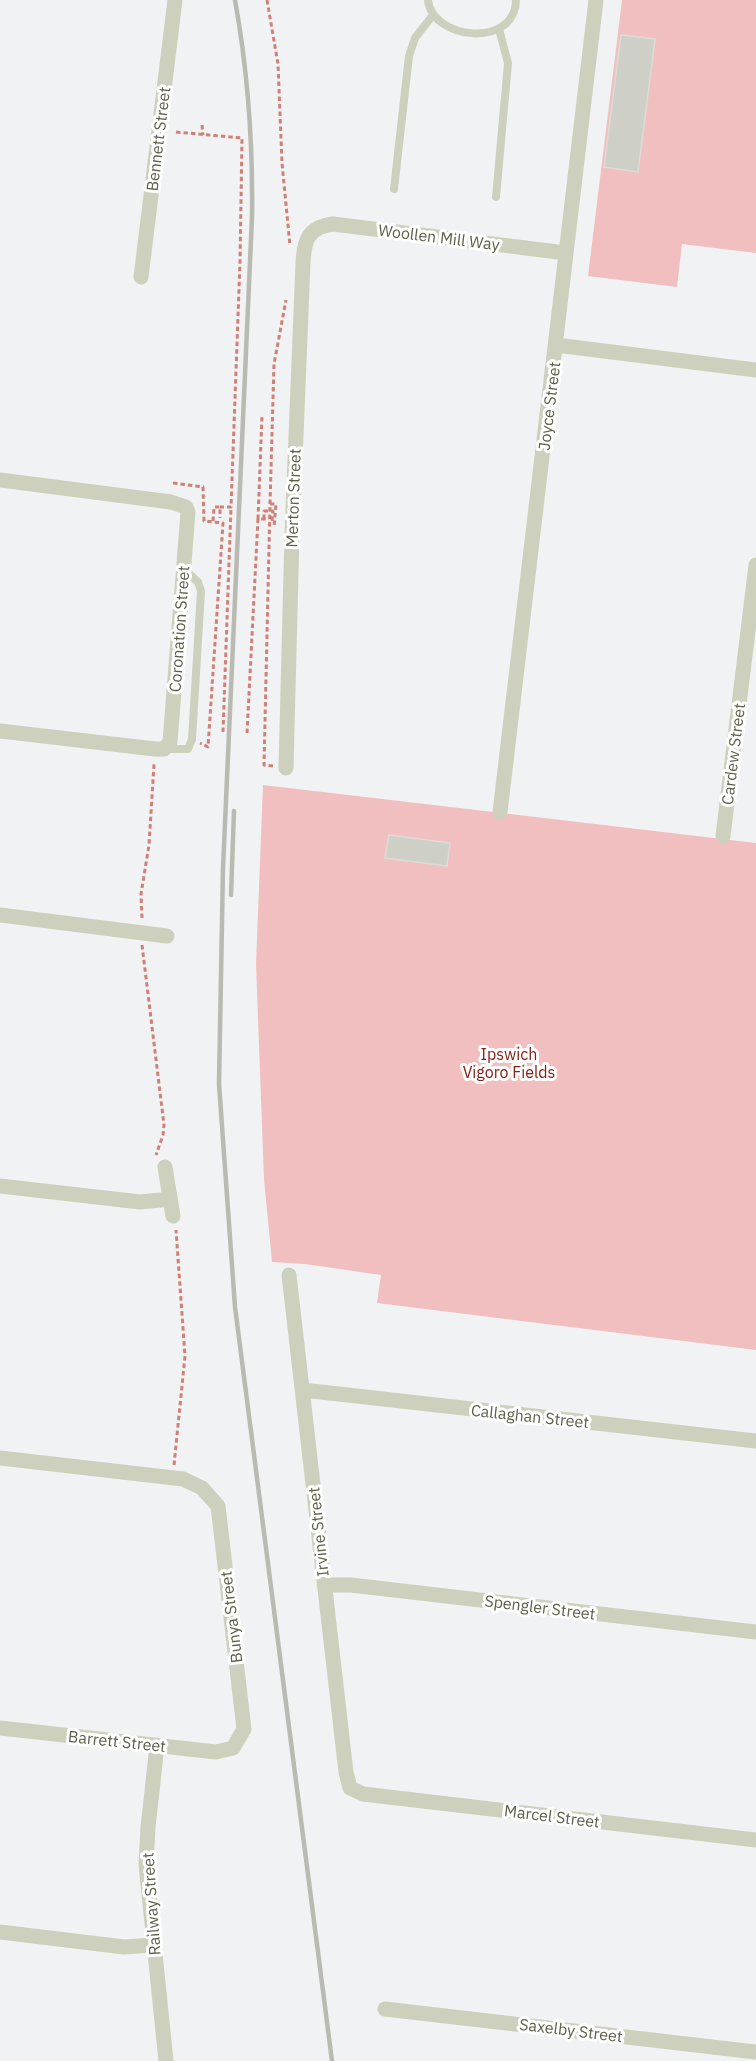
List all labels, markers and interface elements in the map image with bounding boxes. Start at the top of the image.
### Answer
street label: Bennett Street [142,86,174,192]
street label: Woollen Mill Way [377,220,501,254]
street label: Joyce Street [534,360,564,452]
street label: Merton Street [281,448,305,548]
street label: Coronation Street [165,565,193,693]
street label: Cardew Street [717,702,749,806]
park label: Ipswich Vigoro Fields [463,1044,555,1082]
street label: Callaghan Street [470,1400,590,1432]
street label: Irvine Street [303,1486,333,1578]
street label: Bunya Street [215,1570,247,1664]
street label: Spengler Street [483,1590,597,1624]
street label: Barrett Street [67,1726,167,1756]
street label: Marcel Street [503,1800,601,1832]
street label: Railway Street [137,1852,165,1956]
street label: Saxelby Street [518,2014,624,2046]

